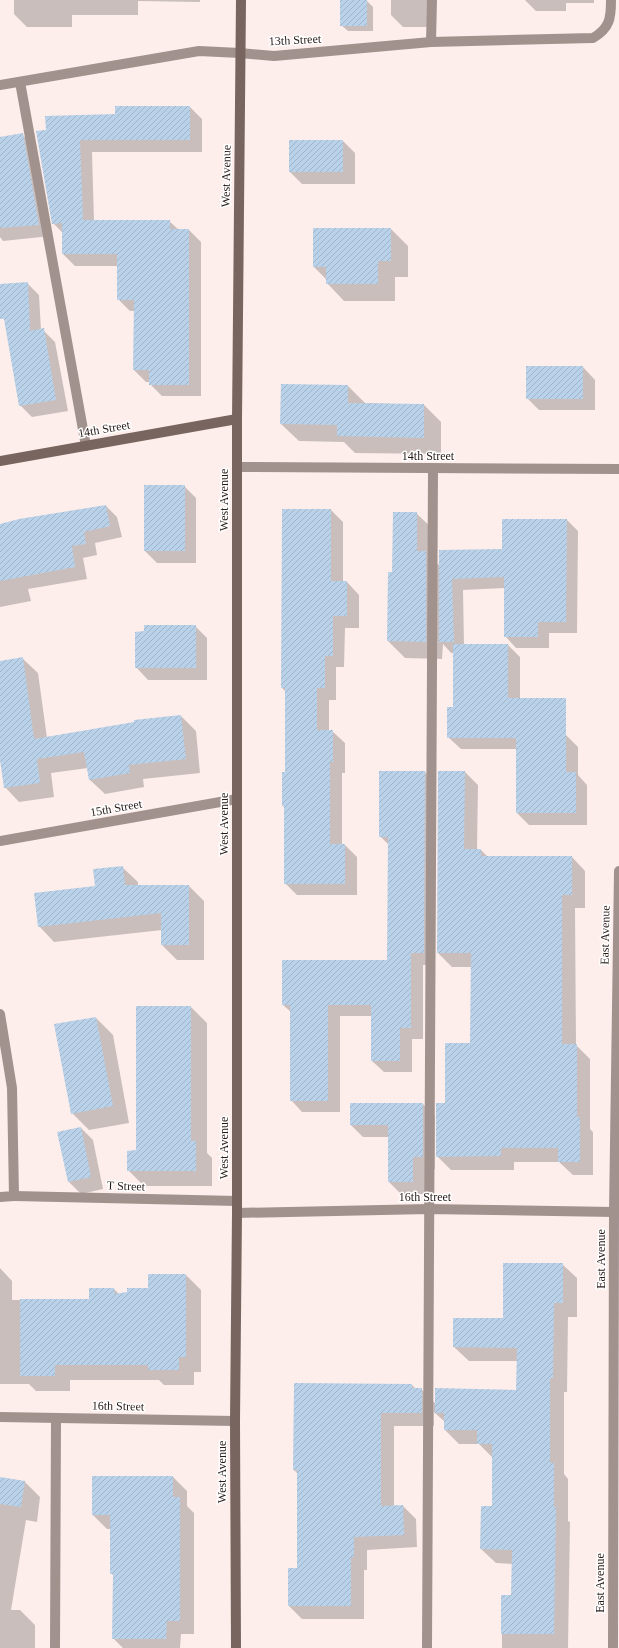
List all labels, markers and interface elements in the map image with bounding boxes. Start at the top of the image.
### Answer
street label: 13th Street [269,32,322,48]
street label: West Avenue [218,145,234,207]
street label: 14th Street [77,417,132,440]
street label: 14th Street [402,449,455,463]
street label: West Avenue [217,469,231,531]
street label: West Avenue [217,793,231,855]
street label: 15th Street [89,796,144,819]
street label: East Avenue [597,905,613,965]
street label: West Avenue [217,1117,231,1179]
street label: T Street [107,1178,146,1194]
street label: 16th Street [399,1190,452,1204]
street label: East Avenue [594,1229,608,1289]
street label: 16th Street [92,1399,145,1413]
street label: West Avenue [215,1441,229,1503]
street label: East Avenue [593,1553,607,1613]

